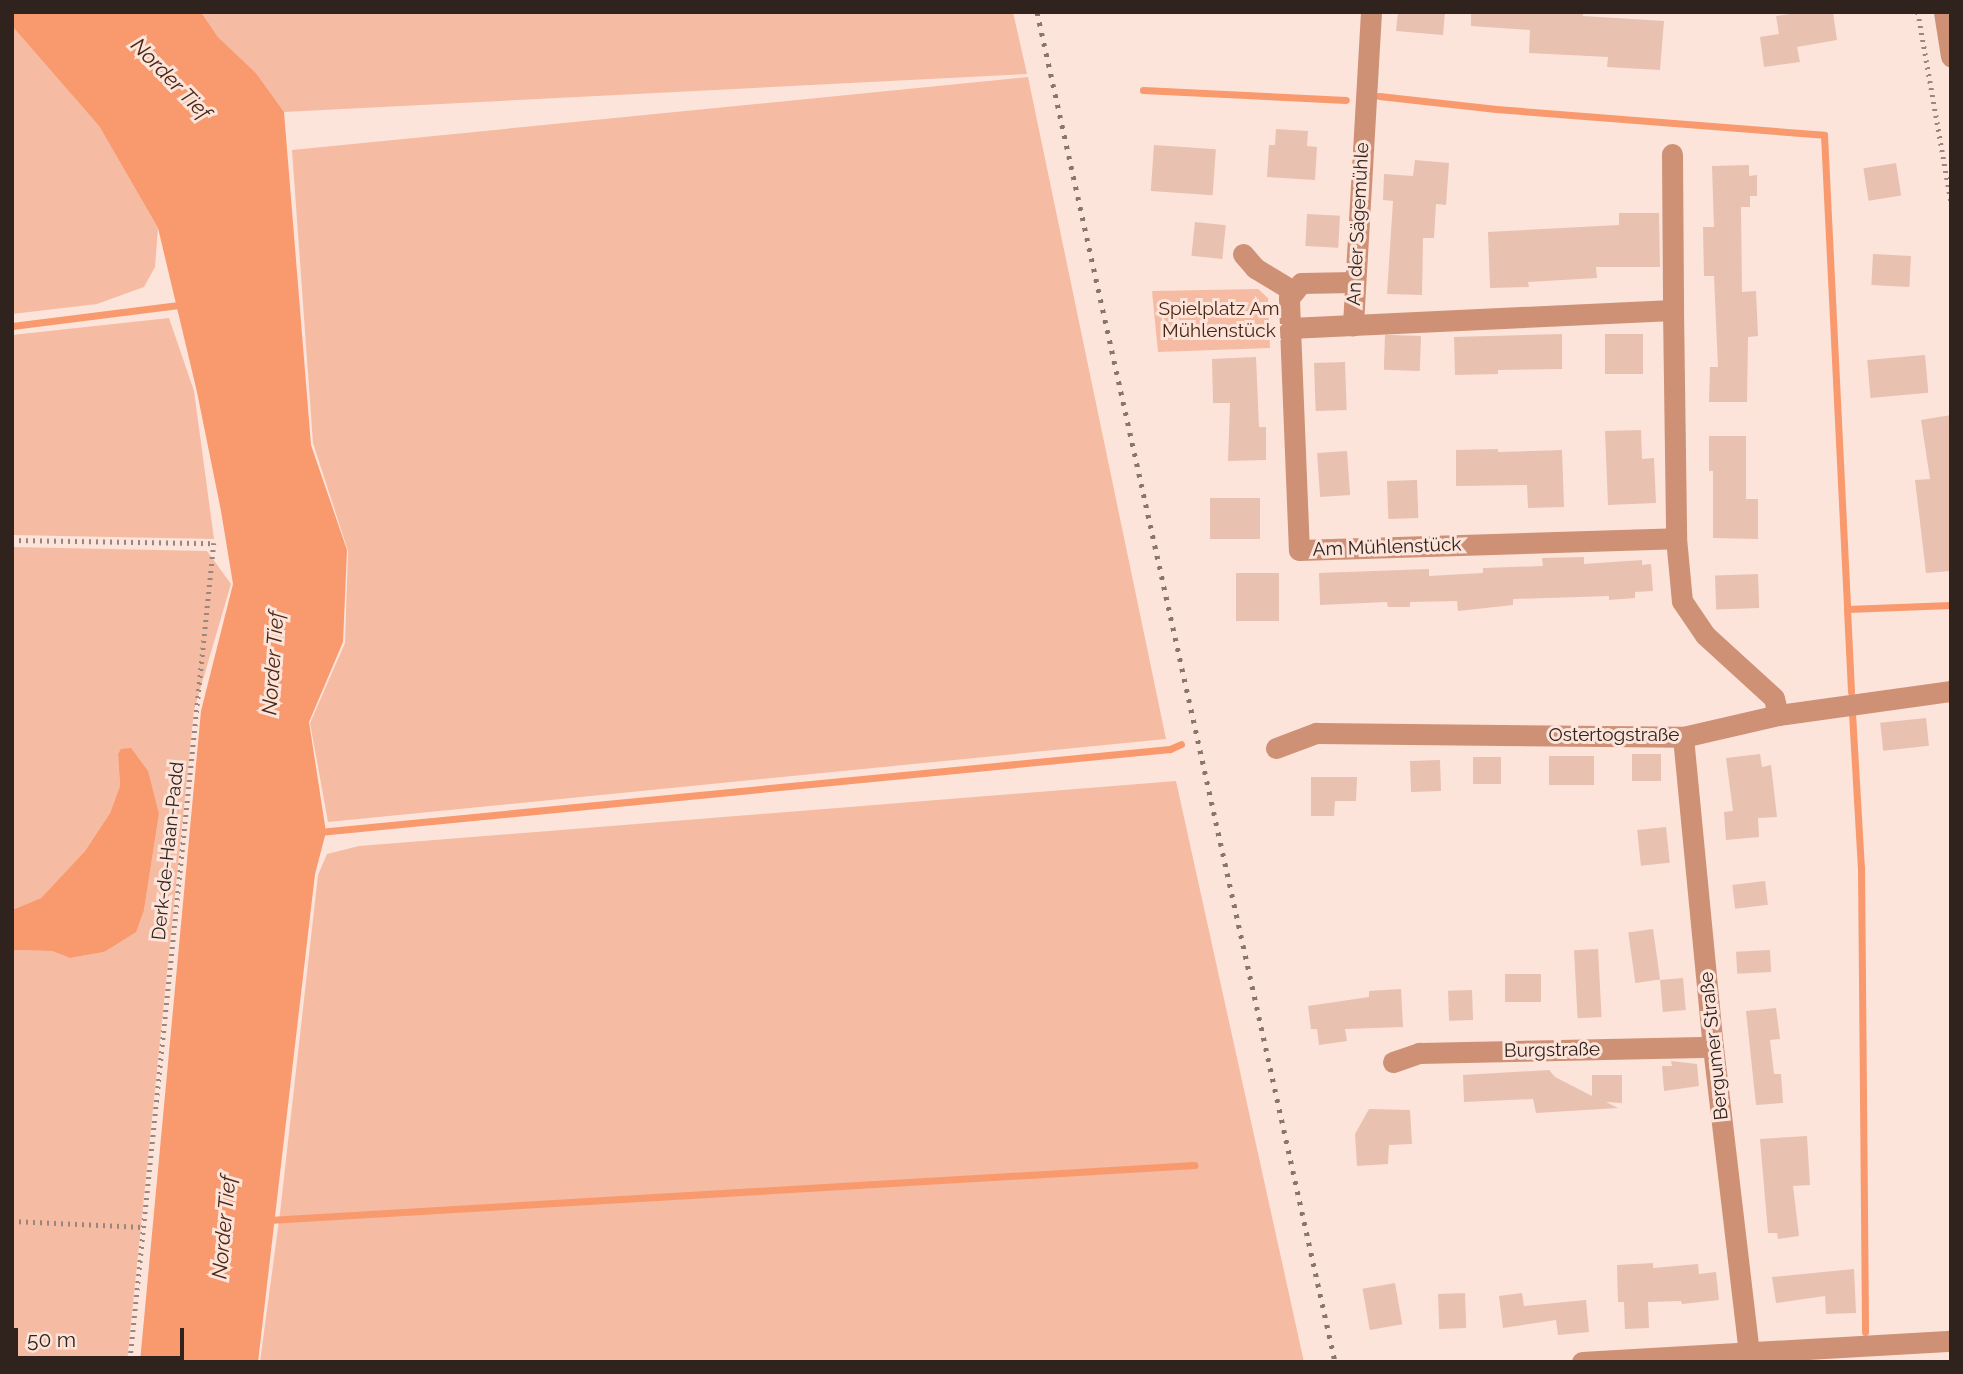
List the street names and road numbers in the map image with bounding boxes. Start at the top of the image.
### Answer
street label: An der Sägemühle [1342,141,1374,307]
street label: Am Mühlenstück [1312,533,1462,561]
street label: Ostertogstraße [1549,724,1679,746]
street label: Derk-de-Haan-Padd [147,761,189,941]
street label: Bergumer Straße [1695,970,1733,1122]
street label: Burgstraße [1504,1038,1600,1062]

